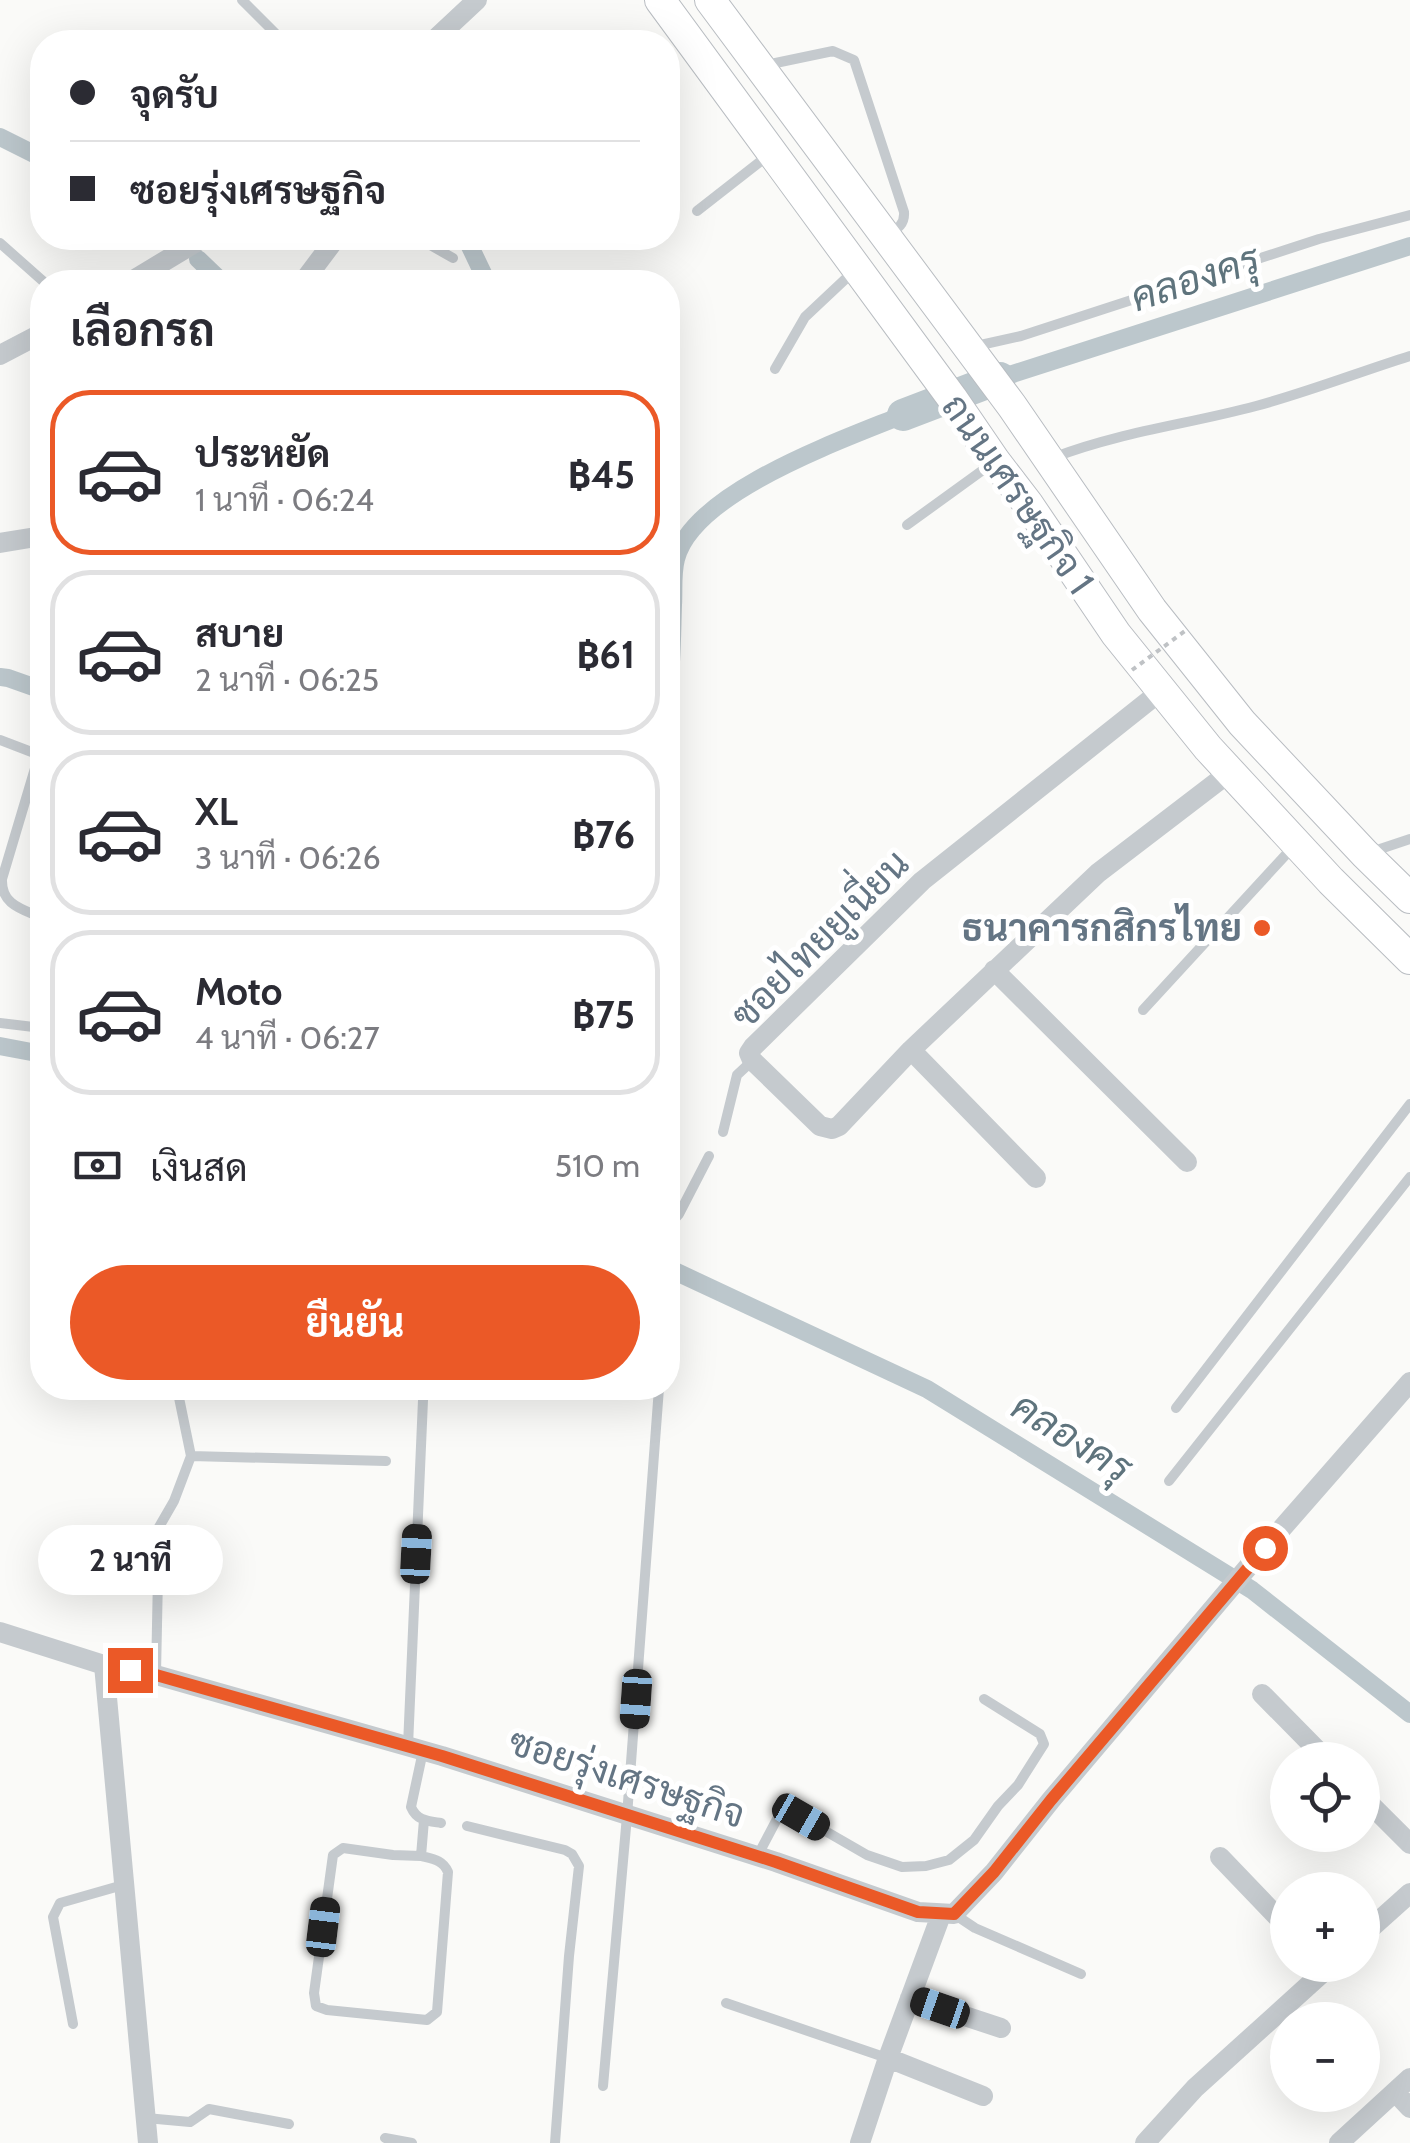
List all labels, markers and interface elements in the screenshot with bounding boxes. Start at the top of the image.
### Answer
text: จุดรับ [130,71,219,118]
text: ซอยรุ่งเศรษฐกิจ [130,167,386,214]
water label: คลองครุ [1124,233,1268,325]
text: เลือกรถ [70,303,215,357]
street label: ถนนเศรษฐกิจ 1 [930,385,1105,604]
icon: car [75,428,165,518]
text: ประหยัด [195,430,330,477]
text: ฿45 [568,451,635,498]
text: 1 นาที · 06:24 [195,480,374,519]
icon: car [75,608,165,698]
text: สบาย [195,610,284,657]
text: ฿61 [577,631,635,678]
text: 2 นาที · 06:25 [195,660,379,699]
icon: car [75,788,165,878]
text: XL [195,788,238,835]
text: ฿76 [572,811,635,858]
street label: ซอยไทยยูเนี่ยน [713,832,920,1039]
text: 3 นาที · 06:26 [195,838,381,877]
place label: ธนาคารกสิกรไทย [961,903,1242,951]
marker: ธนาคารกสิกรไทย [1251,917,1273,939]
icon: car [75,968,165,1058]
text: Moto [195,968,282,1015]
text: ฿75 [572,991,635,1038]
text: 4 นาที · 06:27 [195,1018,380,1057]
icon: cash [70,1138,125,1193]
text: เงินสด [150,1144,248,1191]
text: 510 m [555,1146,640,1185]
button: ยืนยัน [70,1265,640,1380]
water label: คลองครุ [1001,1381,1143,1497]
car [399,1523,433,1585]
callout: 2 นาที [38,1525,222,1595]
route start [1243,1526,1288,1571]
text: 2 นาที [89,1540,172,1579]
route end [108,1648,153,1693]
car [619,1668,653,1730]
street label: ซอยรุ่งเศรษฐกิจ [503,1717,751,1840]
map controls [1270,1742,1380,2112]
button: locate [1270,1742,1380,1852]
car [768,1789,834,1845]
button: + [1270,1872,1380,1982]
car [304,1895,342,1959]
car [907,1984,973,2032]
button: − [1270,2002,1380,2112]

